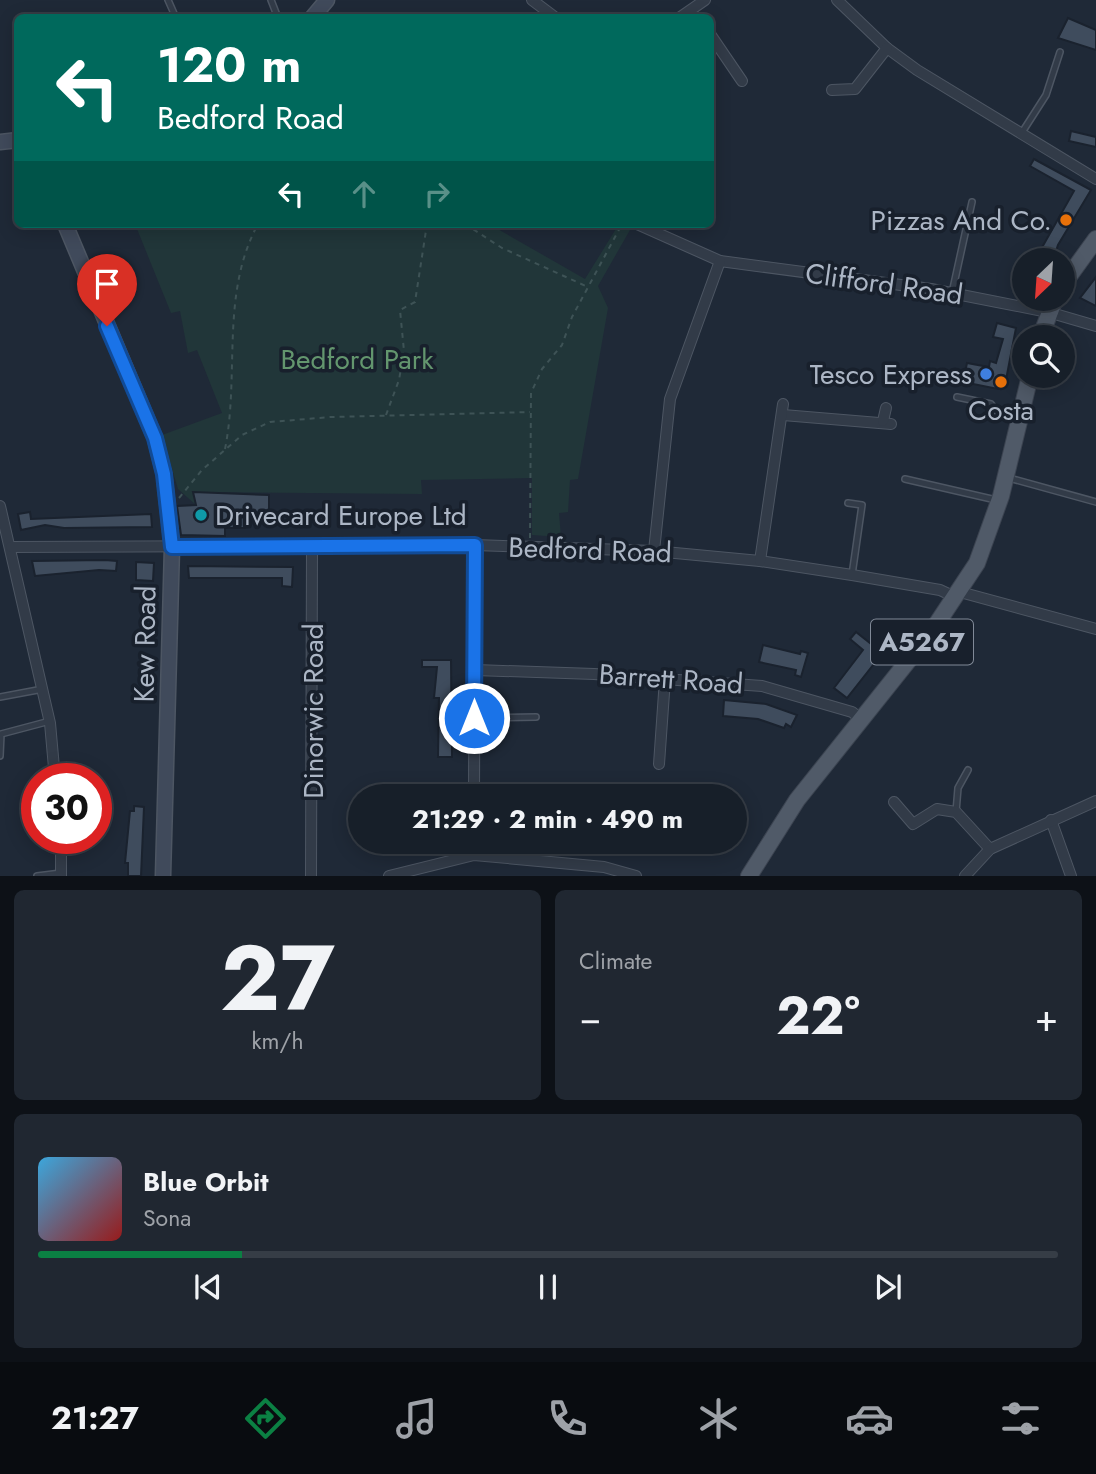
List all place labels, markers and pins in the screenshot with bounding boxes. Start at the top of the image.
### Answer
place label: Pizzas And Co. [871,200,1052,241]
marker: Pizzas And Co. [1058,212,1074,228]
pin [77,254,137,326]
place label: Tesco Express [810,354,972,395]
marker: Tesco Express [978,366,994,382]
marker: Costa [993,374,1009,390]
place label: Costa [968,390,1034,431]
place label: Drivecard Europe Ltd [215,495,467,536]
marker: Drivecard Europe Ltd [193,507,209,523]

